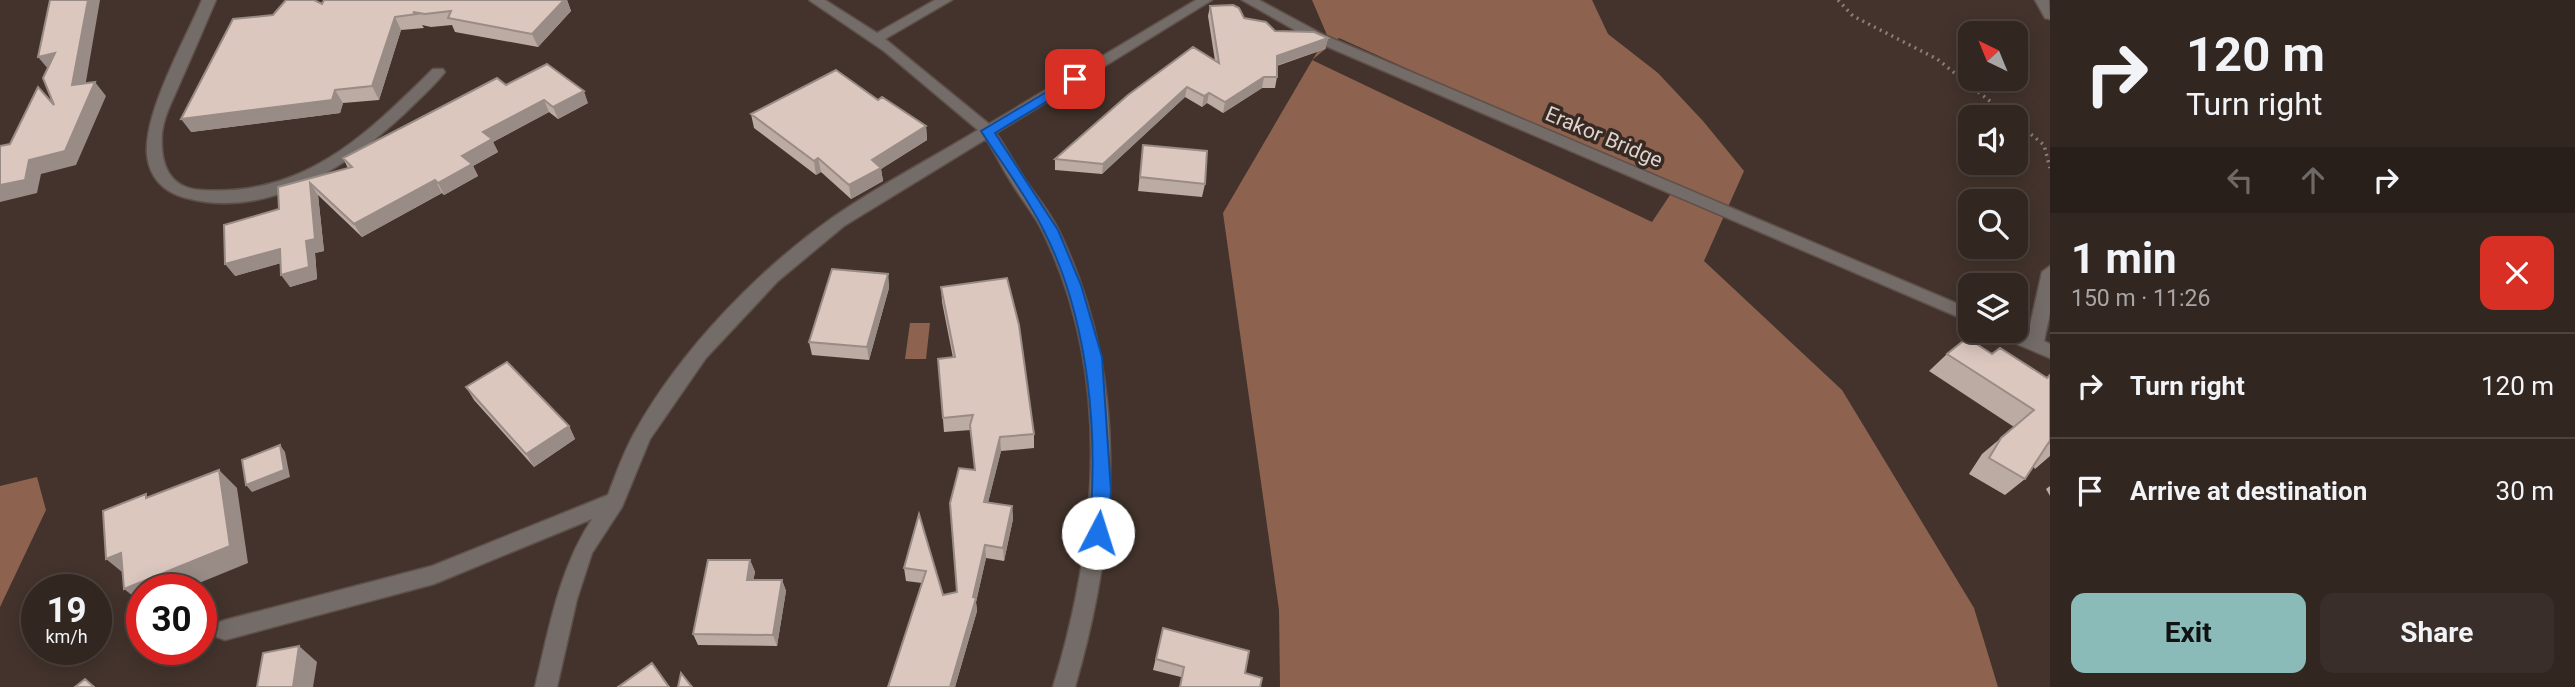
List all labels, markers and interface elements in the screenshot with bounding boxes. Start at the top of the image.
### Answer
north arrow [1958,21,2028,91]
map controls [1958,21,2028,343]
text: 120 m [2186,26,2325,83]
icon: right [2071,28,2162,119]
pin [1045,49,1105,109]
icon: arrive [1056,60,1094,98]
text: Turn right [2186,85,2322,123]
street label: Erakor Bridge [1542,102,1666,172]
button: sound [1958,105,2028,175]
icon: left [2221,161,2259,199]
icon: ahead [2294,161,2332,199]
icon: right [2367,161,2405,199]
button: search [1958,189,2028,259]
text: 1 min [2071,234,2177,283]
button: close [2480,236,2554,310]
button: layers [1958,273,2028,343]
text: 150 m · 11:26 [2071,285,2210,312]
icon: right [2071,367,2109,405]
text: Turn right [2130,371,2245,401]
text: 120 m [2481,371,2554,401]
icon: arrive [2071,472,2109,510]
text: Arrive at destination [2130,476,2367,506]
text: 30 m [2496,476,2554,506]
position arrow [1061,496,1135,570]
speed limit sign: 30 [126,574,217,665]
text: 19 [46,590,87,631]
button: Exit [2071,593,2306,673]
button: Share [2320,593,2554,673]
text: km/h [45,626,88,647]

